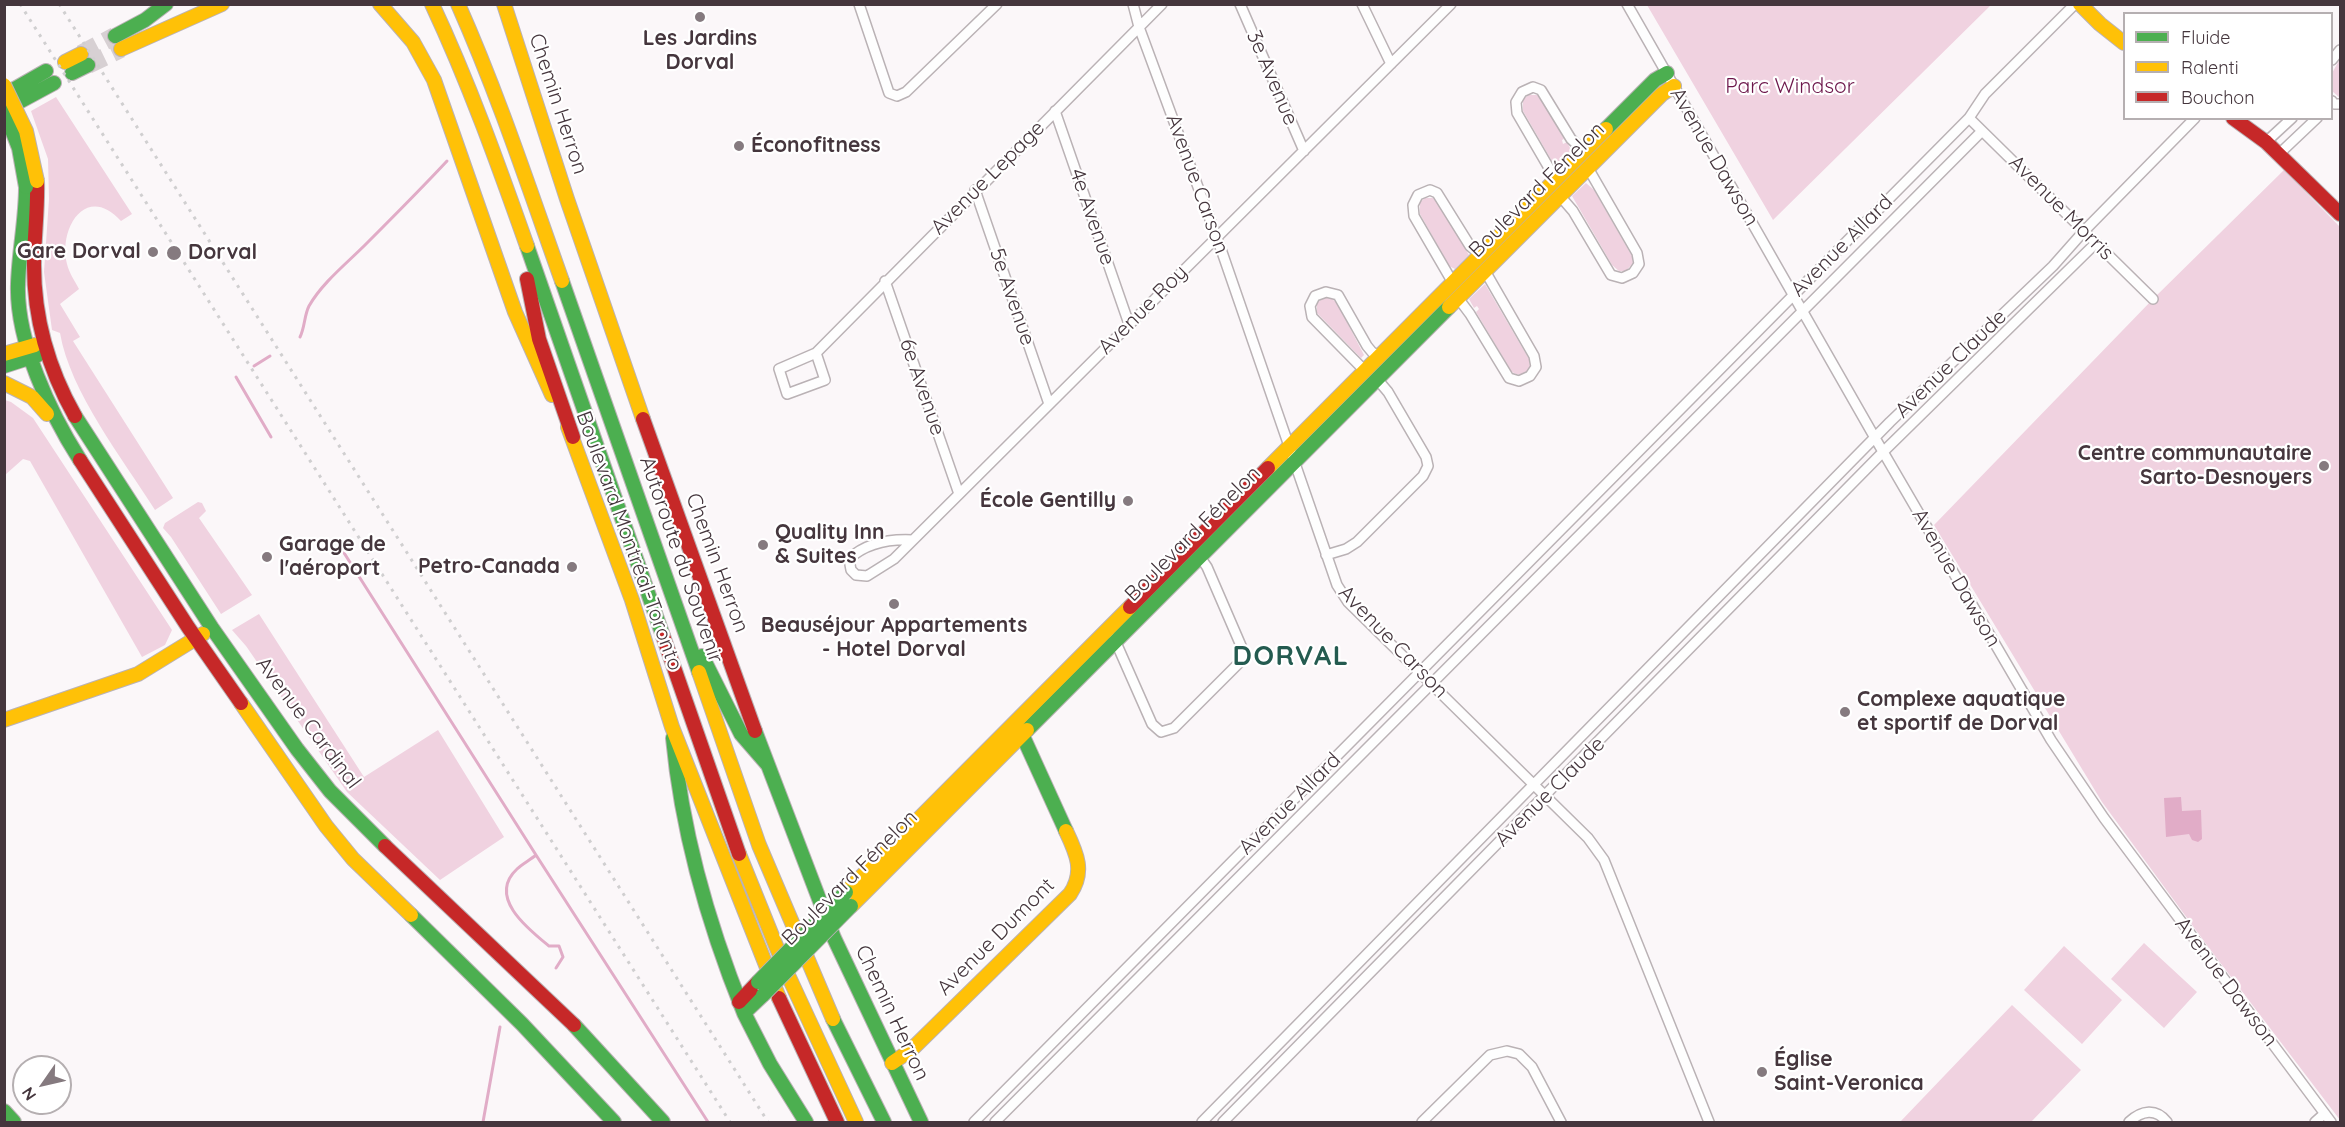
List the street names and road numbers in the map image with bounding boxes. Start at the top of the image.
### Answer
street label: 3e Avenue [1241,27,1303,129]
street label: Chemin Herron [523,30,593,178]
street label: Avenue Dawson [1664,83,1764,231]
street label: Avenue Carson [1160,111,1234,257]
street label: Avenue Lepage [926,116,1050,240]
street label: Boulevard Fénelon [1464,117,1610,263]
street label: Avenue Morris [2003,150,2119,266]
street label: 4e Avenue [1064,165,1120,269]
street label: Avenue Allard [1786,190,1898,302]
street label: 5e Avenue [984,245,1040,349]
street label: Avenue Roy [1093,260,1193,360]
street label: Avenue Claude [1890,305,2012,423]
street label: 6e Avenue [894,335,950,439]
street label: Boulevard Montréal-Toronto [570,408,688,674]
street label: Autoroute du Souvenir [634,453,728,667]
street label: Boulevard Fénelon [1120,461,1266,607]
street label: Chemin Herron [680,490,754,636]
street label: Avenue Dawson [1906,504,2006,652]
street label: Avenue Carson [1333,580,1453,704]
street label: Avenue Cardinal [250,652,366,794]
street label: Avenue Claude [1490,732,1610,852]
street label: Avenue Allard [1234,748,1346,860]
street label: Boulevard Fénelon [777,805,923,951]
street label: Avenue Dumont [932,873,1060,1001]
street label: Avenue Dawson [2169,912,2283,1052]
street label: Chemin Herron [850,941,934,1085]

